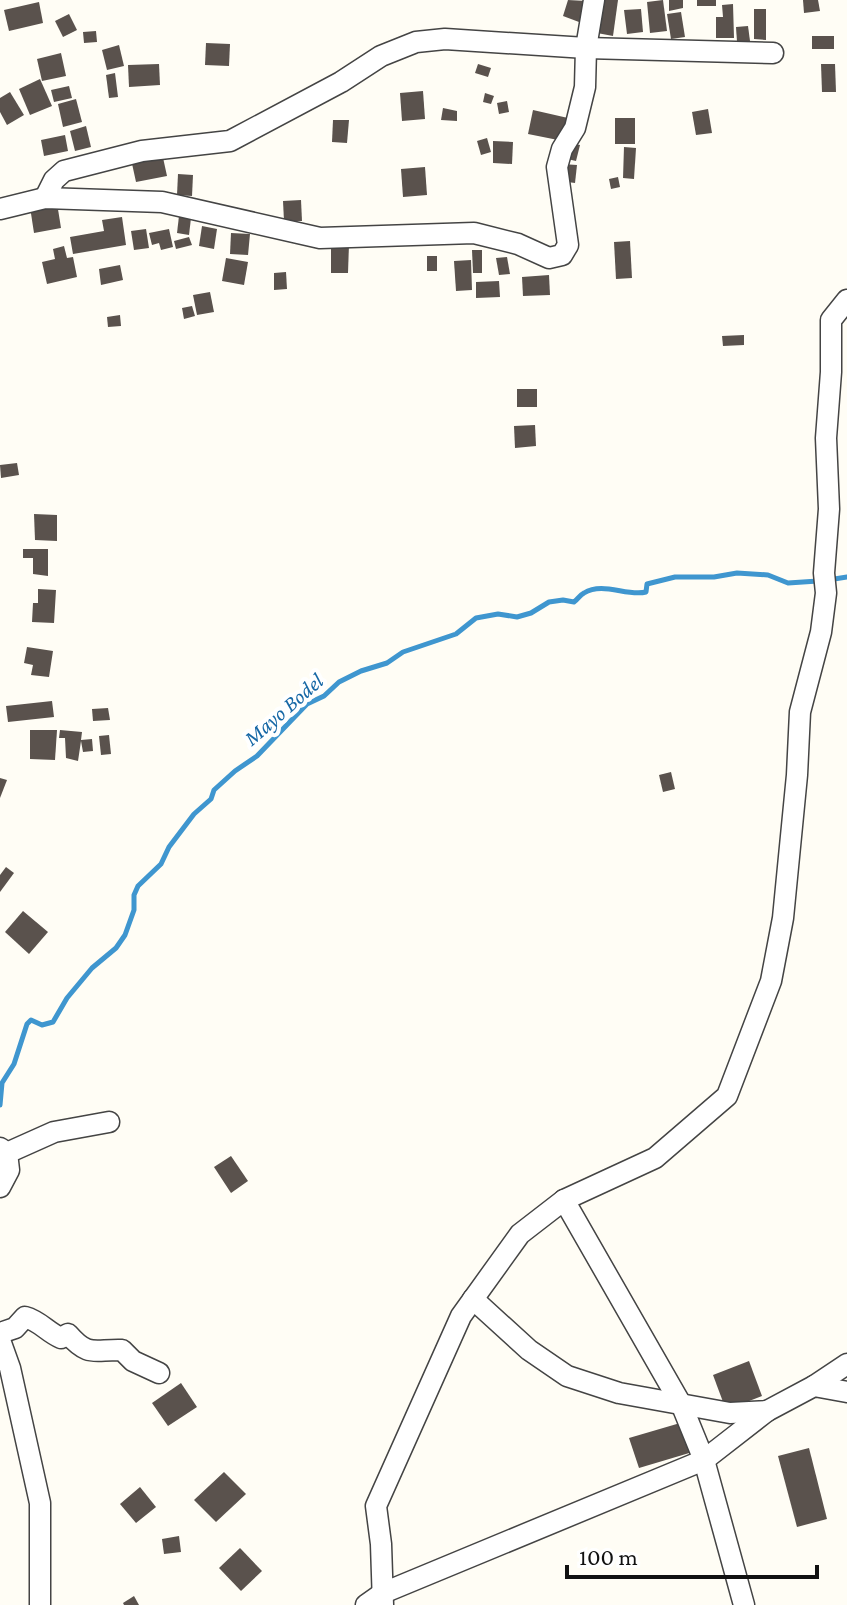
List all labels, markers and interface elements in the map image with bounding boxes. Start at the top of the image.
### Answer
water label: Mayo Bodel [238,668,329,751]
scale bar [567,1529,817,1579]
text: 100 m [579,1543,638,1570]

